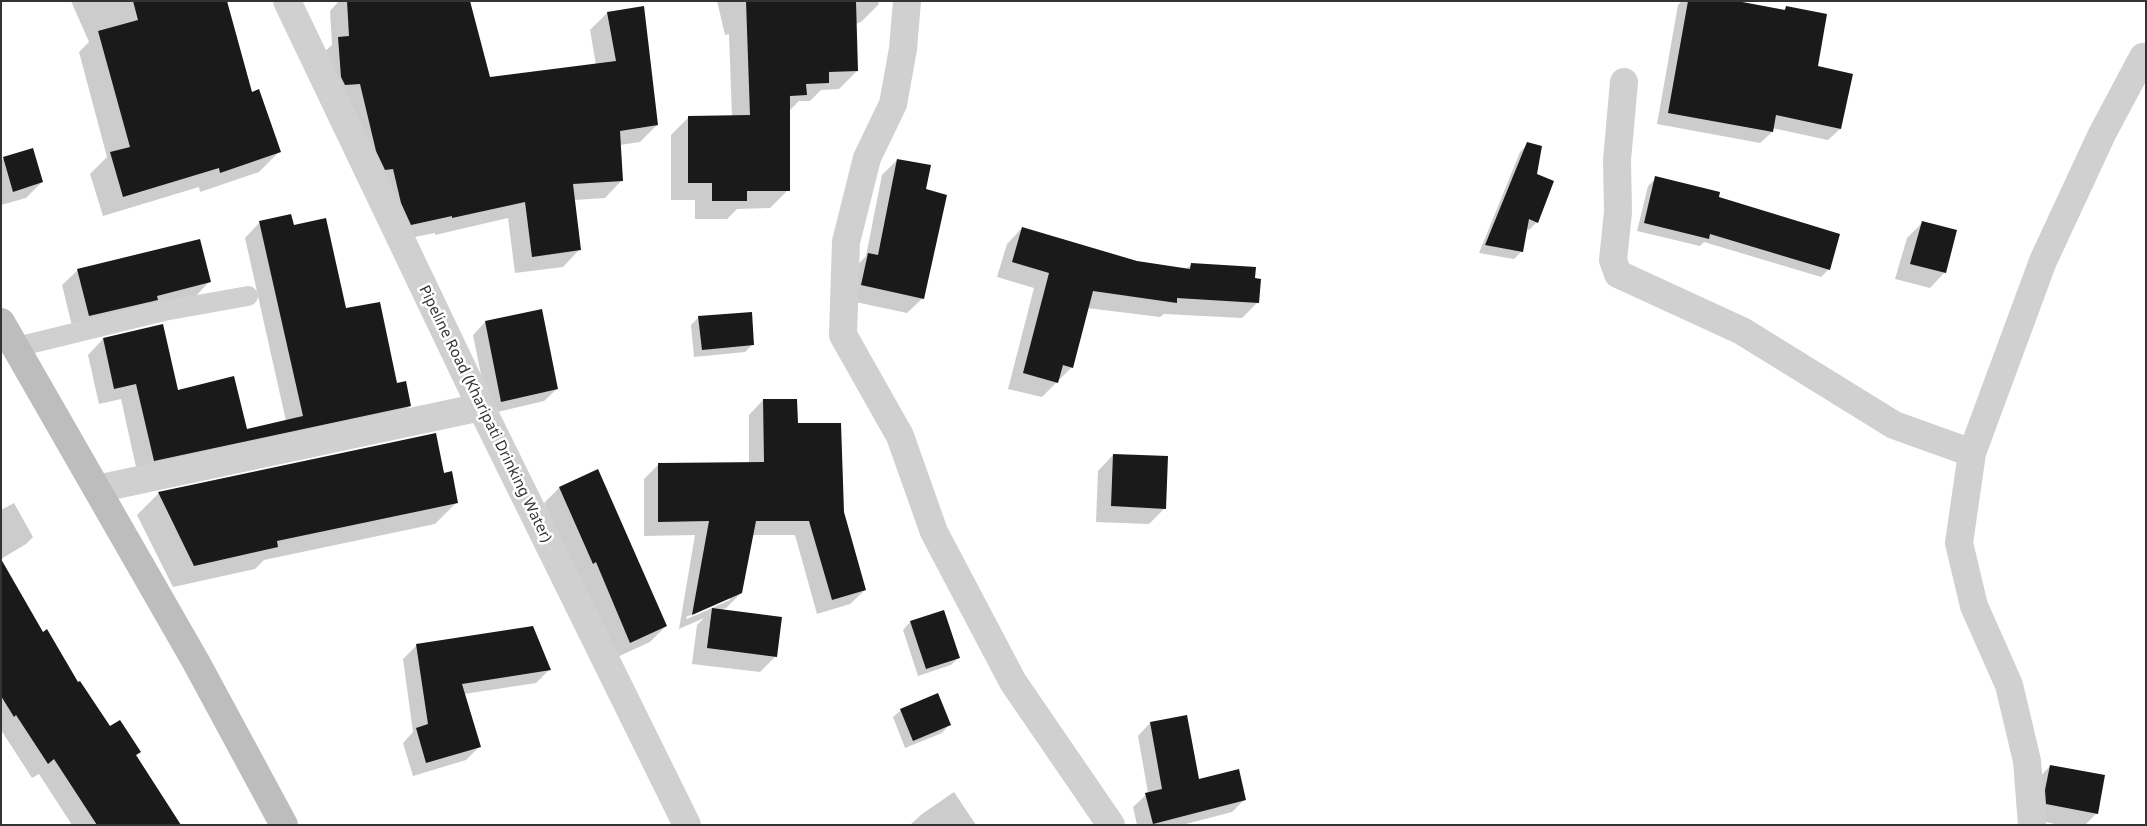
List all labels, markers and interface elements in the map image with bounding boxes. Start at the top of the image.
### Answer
street label: Pipeline Road (Kharipati Drinking Water) [415,283,555,545]

